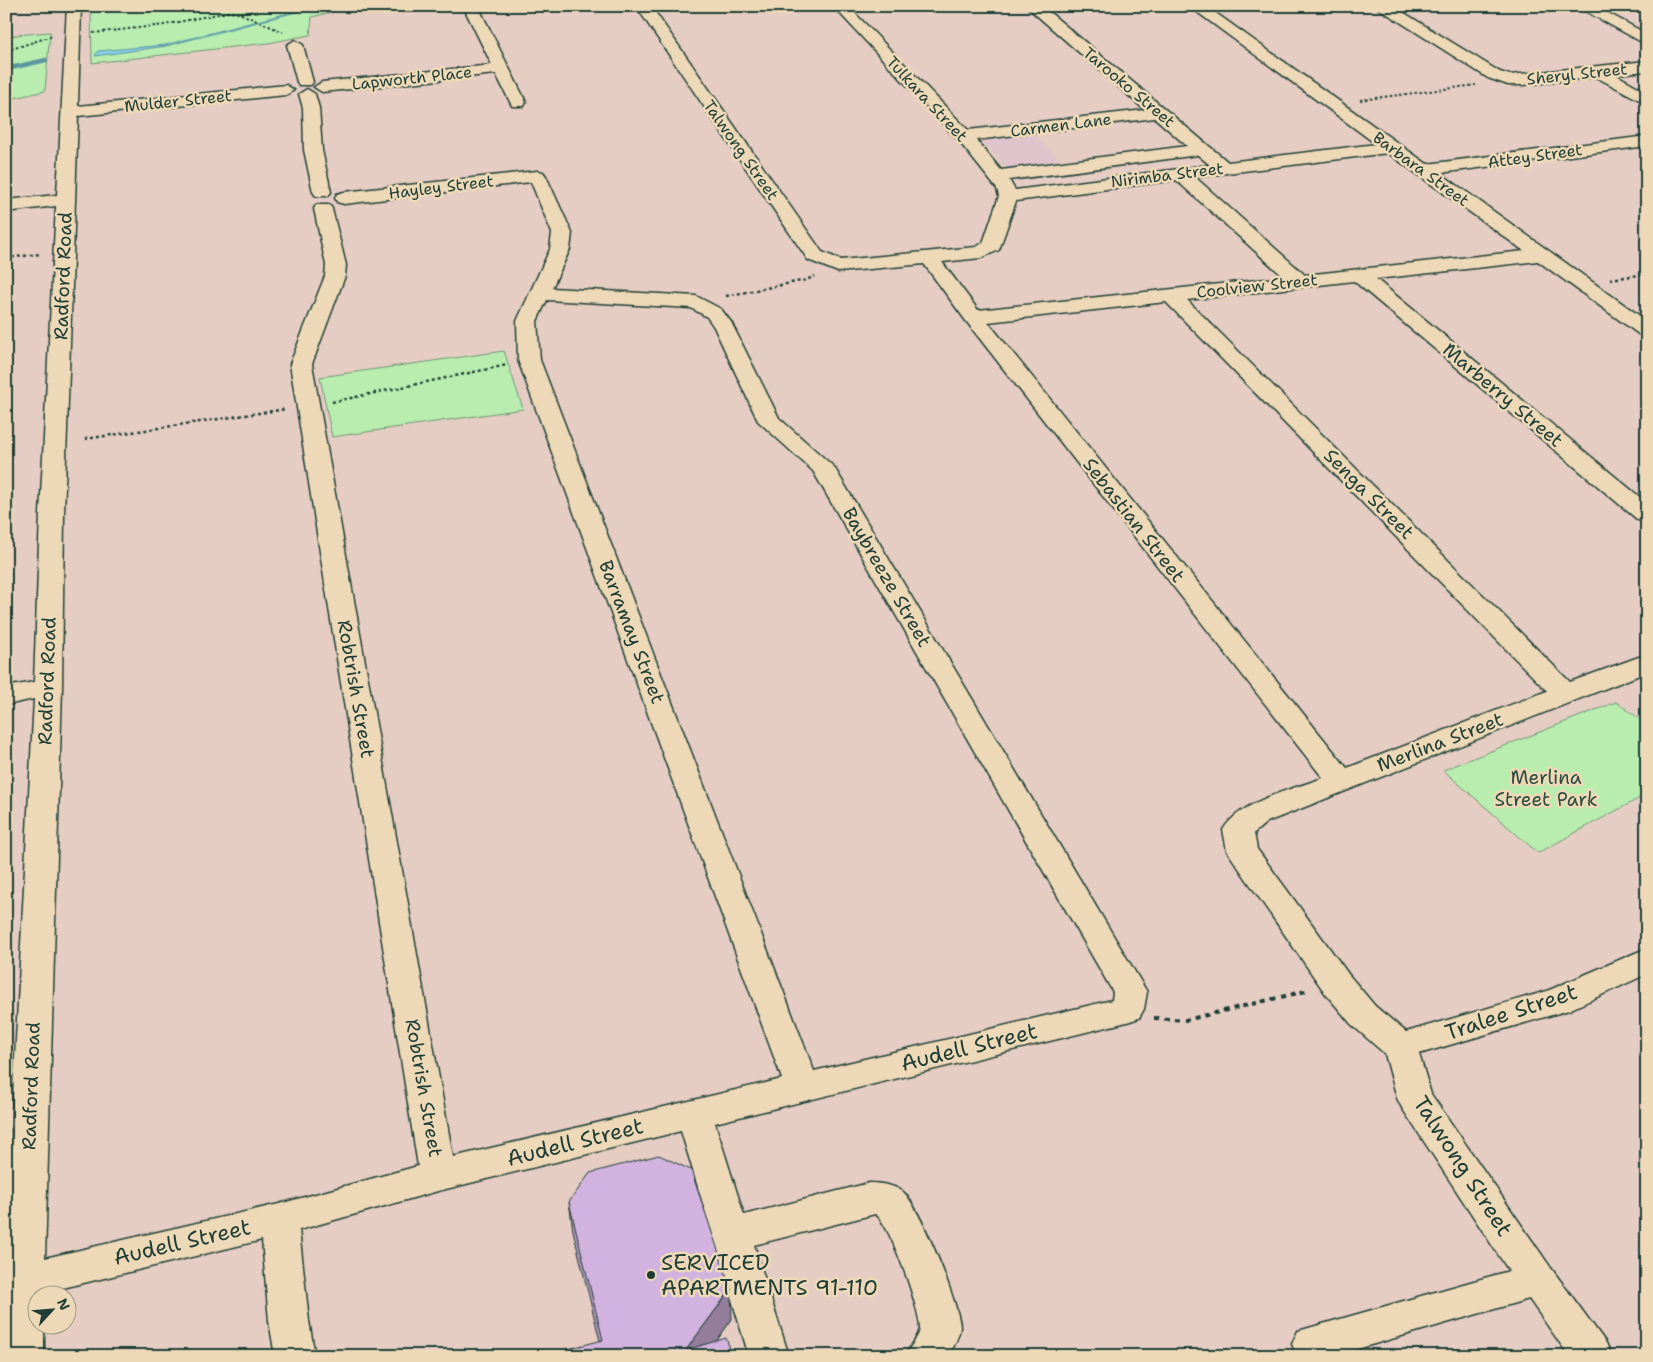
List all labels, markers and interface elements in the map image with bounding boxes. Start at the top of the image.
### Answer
street label: Tarooko Street [1079,42,1179,132]
street label: Tulkara Street [882,52,972,146]
street label: Sheryl Street [1526,58,1628,90]
street label: Lapworth Place [351,61,473,95]
street label: Mulder Street [123,85,233,117]
street label: Talwong Street [699,96,783,204]
street label: Carmen Lane [1009,108,1113,142]
street label: Barbara Street [1369,127,1473,211]
street label: Attey Street [1486,139,1584,173]
street label: Nirimba Street [1109,158,1225,192]
street label: Hayley Street [387,170,495,204]
street label: Radford Road [48,211,78,341]
street label: Coolview Street [1196,269,1318,303]
street label: Marberry Street [1438,337,1568,453]
street label: Senga Street [1318,443,1420,545]
street label: Sebastian Street [1077,453,1191,587]
street label: Baybreeze Street [837,503,937,651]
street label: Barramay Street [593,557,671,707]
street label: Radford Road [32,616,62,746]
street label: Robtrish Street [332,618,380,760]
street label: Merlina Street [1373,706,1507,778]
park label: Merlina Street Park [1494,765,1598,812]
street label: Tralee Street [1441,977,1581,1047]
street label: Audell Street [898,1016,1040,1078]
street label: Robtrish Street [400,1017,448,1159]
street label: Radford Road [16,1021,46,1151]
street label: Talwong Street [1407,1090,1519,1242]
street label: Audell Street [504,1111,646,1173]
street label: Audell Street [111,1212,253,1272]
place label: SERVICED APARTMENTS 91-110 [661,1248,878,1302]
marker: SERVICED APARTMENTS 91-110 [645,1269,657,1281]
north arrow [28,1284,78,1334]
text: N [53,1295,74,1313]

